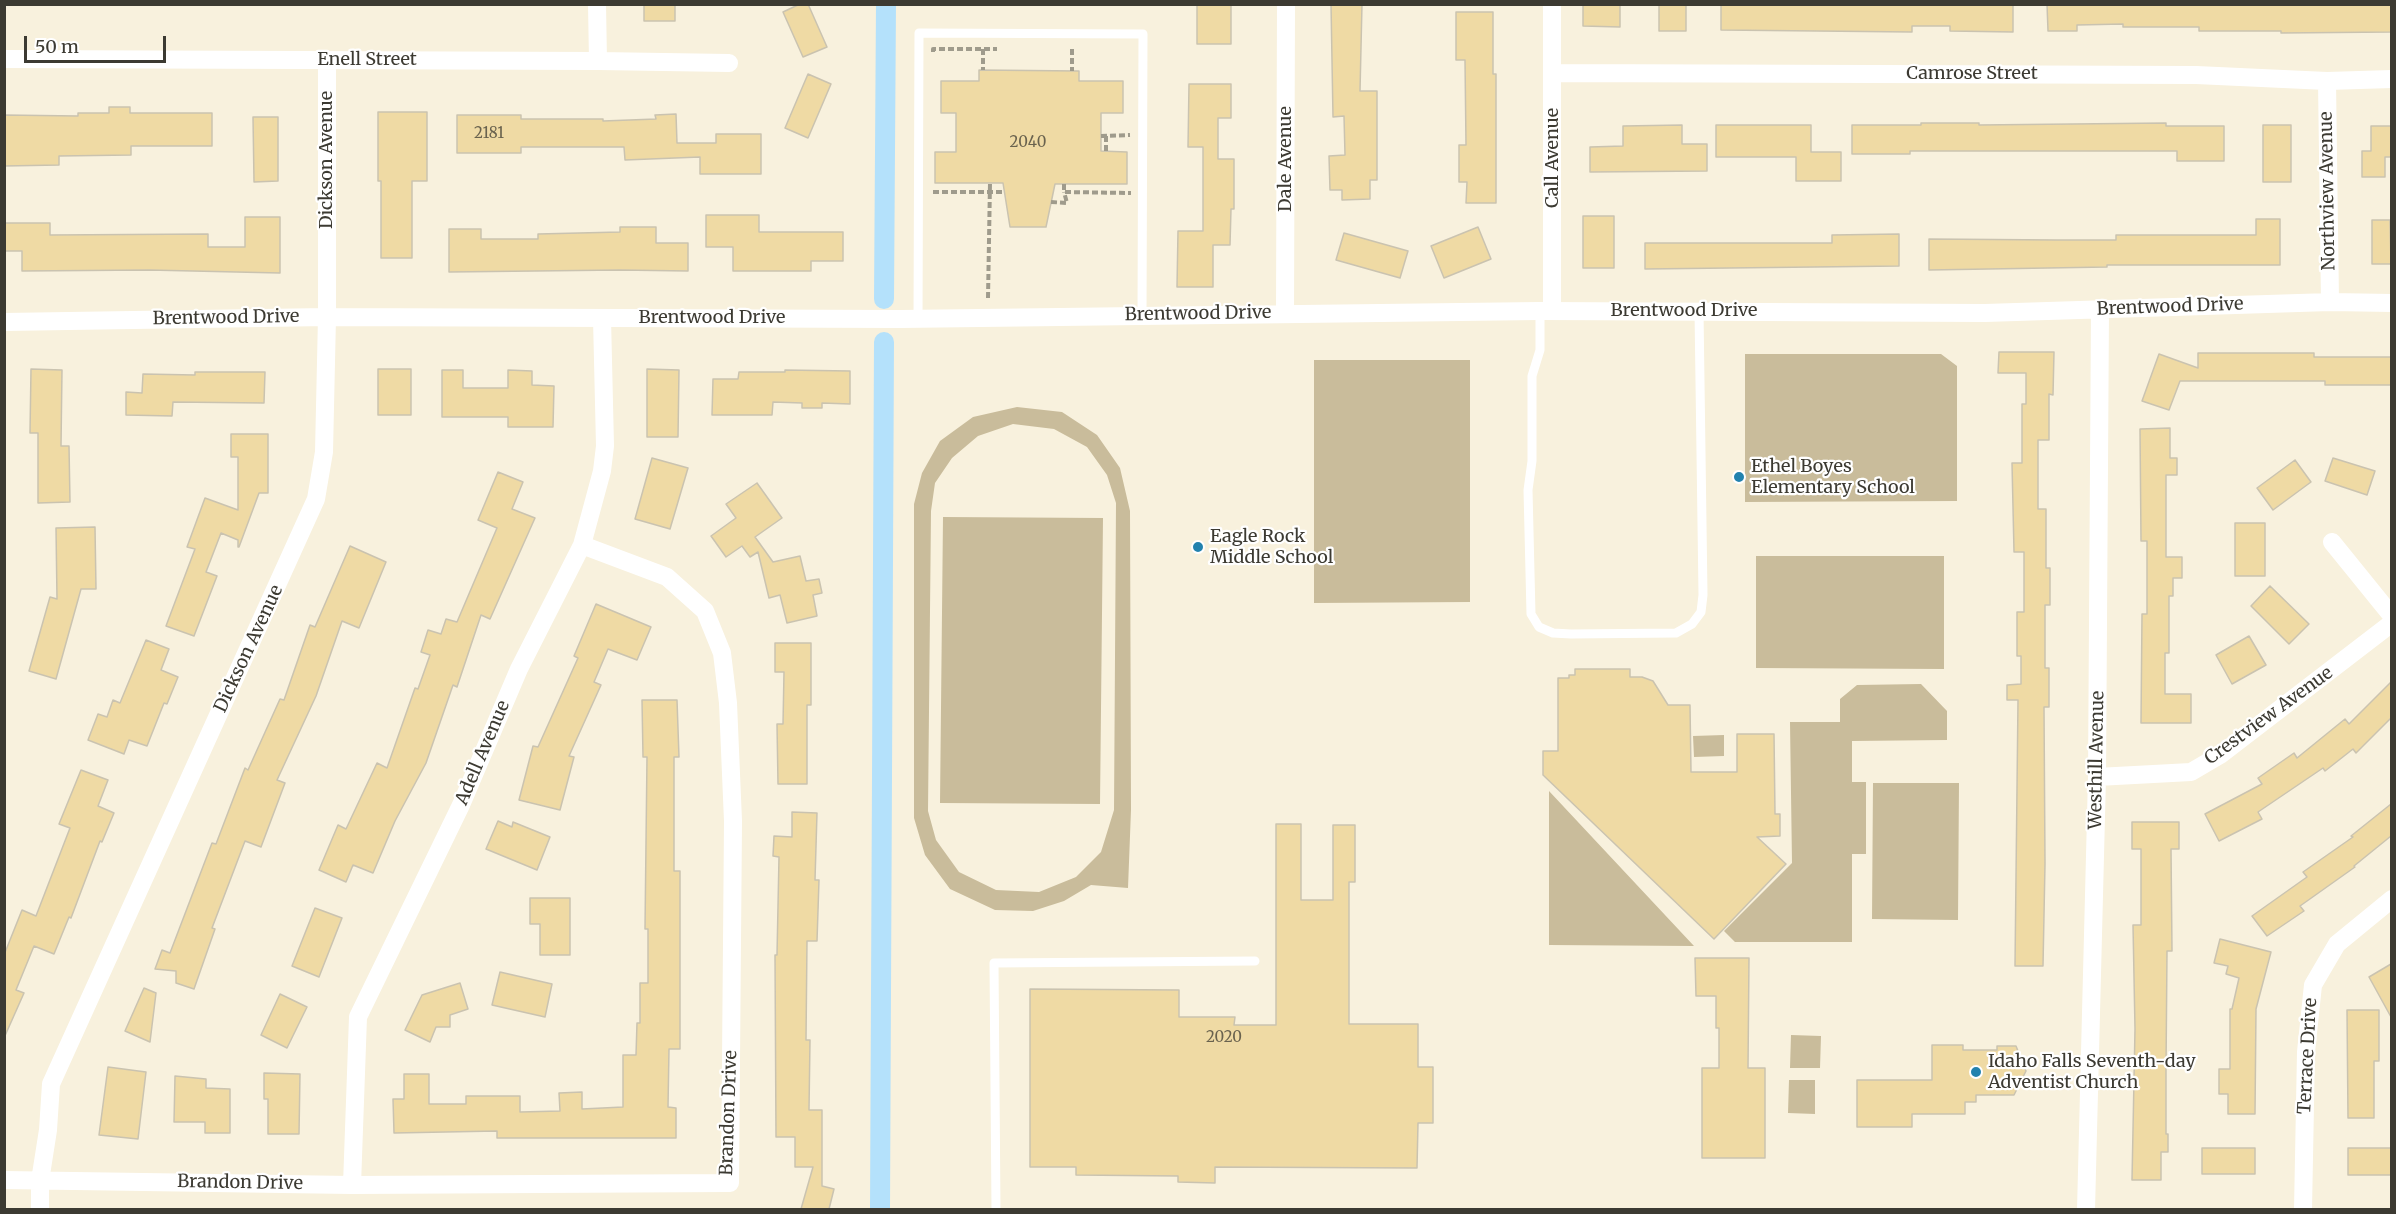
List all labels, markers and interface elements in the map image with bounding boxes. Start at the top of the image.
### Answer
scale bar [27,24,170,62]
text: 50 m [35,35,79,58]
street label: Enell Street [317,49,417,71]
street label: Camrose Street [1906,63,2038,85]
street label: Dickson Avenue [316,91,338,229]
street label: Dale Avenue [1275,106,1297,212]
street label: Call Avenue [1542,108,1564,208]
street label: Northview Avenue [2316,111,2340,271]
house number: 2181 [474,125,504,143]
house number: 2040 [1010,134,1046,152]
street label: Brentwood Drive [2096,294,2244,320]
street label: Brentwood Drive [1611,300,1757,322]
street label: Brentwood Drive [1124,302,1272,326]
street label: Brentwood Drive [152,306,300,330]
street label: Brentwood Drive [639,307,785,329]
place label: Ethel Boyes Elementary School [1751,456,1915,498]
marker: Ethel Boyes Elementary School [1732,470,1746,484]
place label: Eagle Rock Middle School [1210,526,1333,568]
marker: Eagle Rock Middle School [1191,540,1205,554]
street label: Dickson Avenue [210,582,288,716]
street label: Crestview Avenue [2201,662,2337,770]
street label: Westhill Avenue [2085,690,2109,830]
street label: Adell Avenue [451,697,515,809]
street label: Terrace Drive [2294,997,2322,1115]
house number: 2020 [1206,1029,1242,1047]
street label: Brandon Drive [716,1050,742,1176]
place label: Idaho Falls Seventh-day Adventist Church [1988,1051,2196,1094]
marker: Idaho Falls Seventh-day Adventist Church [1969,1065,1983,1079]
street label: Brandon Drive [177,1171,303,1195]

